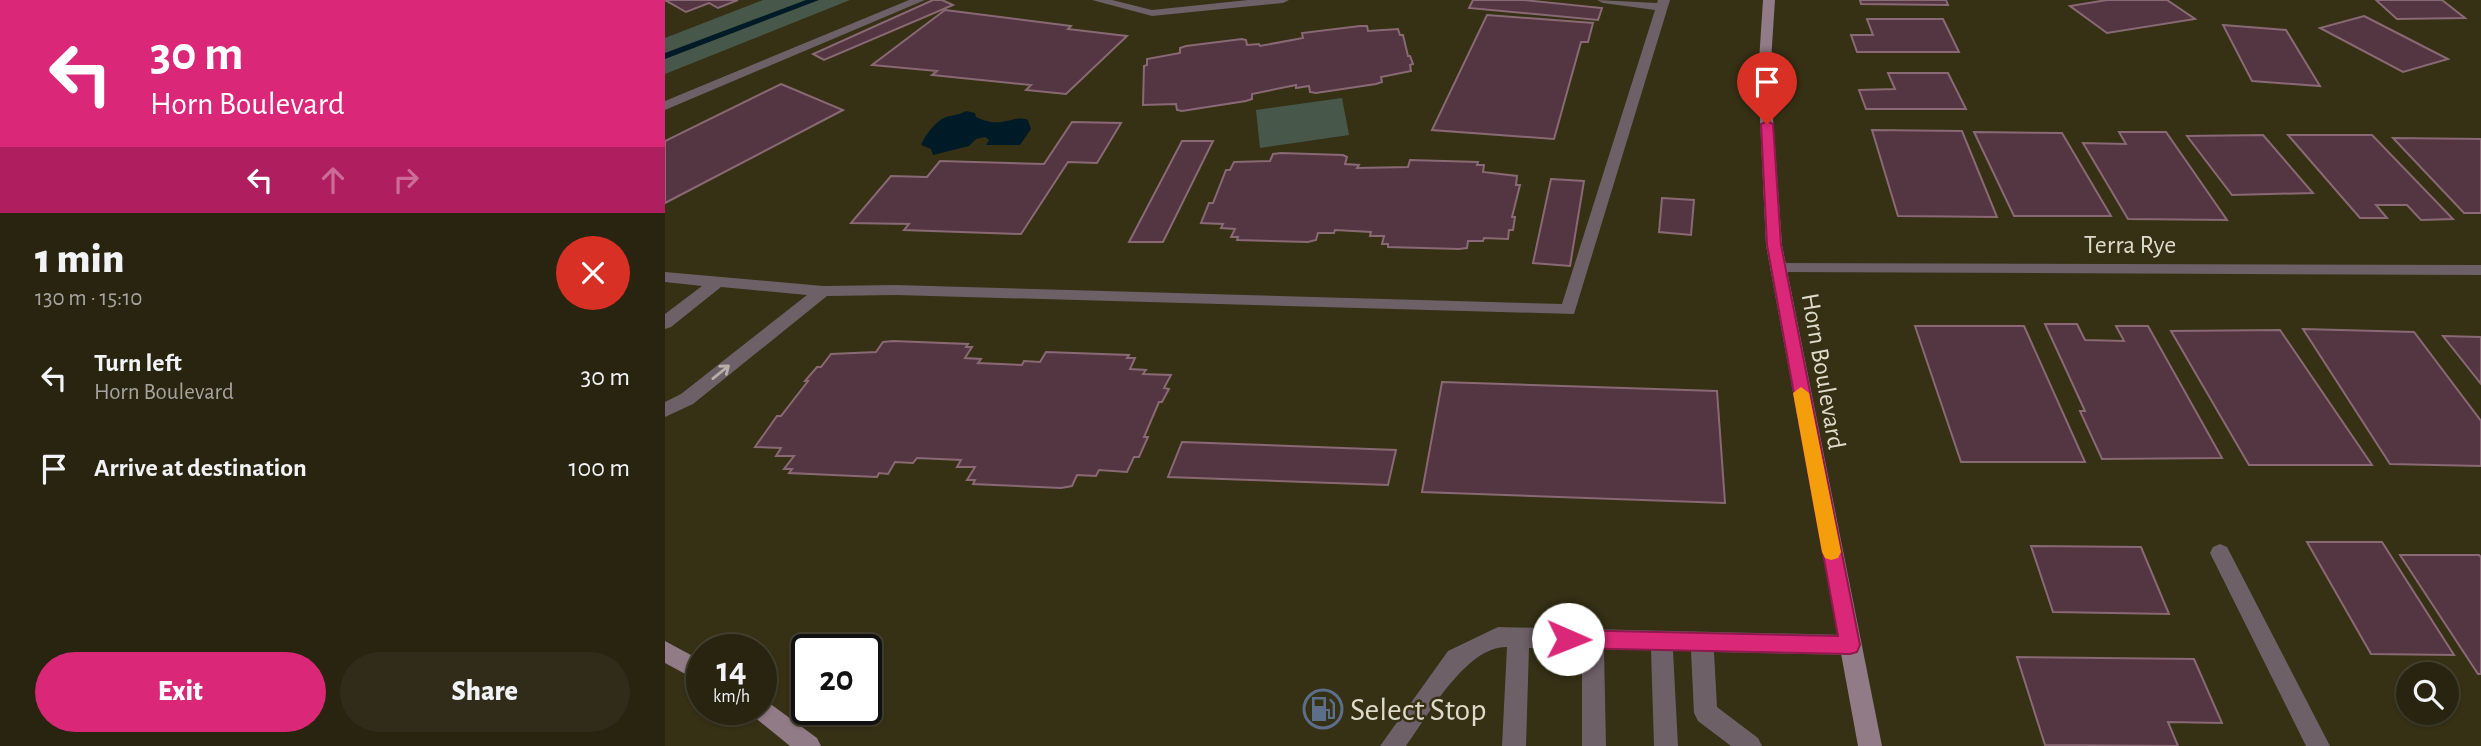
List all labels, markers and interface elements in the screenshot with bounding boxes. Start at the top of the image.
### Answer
icon: left [35,28,126,119]
text: 30 m [150,30,244,79]
pin [1737,52,1797,124]
icon: arrive [1748,63,1786,101]
text: Horn Boulevard [150,88,345,120]
icon: left [241,161,279,199]
icon: ahead [314,161,352,199]
icon: right [387,161,425,199]
street label: Terra Rye [2084,232,2176,258]
button: close [556,236,630,310]
text: 1 min [35,238,124,280]
text: 130 m · 15:10 [35,287,142,310]
street label: Horn Boulevard [1796,291,1850,451]
text: Turn left [94,350,182,376]
icon: left [35,359,73,397]
text: 30 m [580,364,630,390]
one-way arrow [712,364,730,379]
text: Horn Boulevard [94,381,234,404]
icon: arrive [35,450,73,488]
text: Arrive at destination [94,455,307,481]
text: 100 m [569,455,630,481]
position arrow [1531,602,1605,676]
speed limit sign: 20 [791,634,882,725]
button: Exit [35,652,326,732]
button: Share [340,652,630,732]
text: 14 [716,653,747,688]
map controls [2396,662,2459,725]
button: search [2396,662,2459,725]
text: km/h [713,688,750,706]
fuel station icon: Select Stop [1302,688,1344,730]
place label: Select Stop [1350,694,1487,726]

